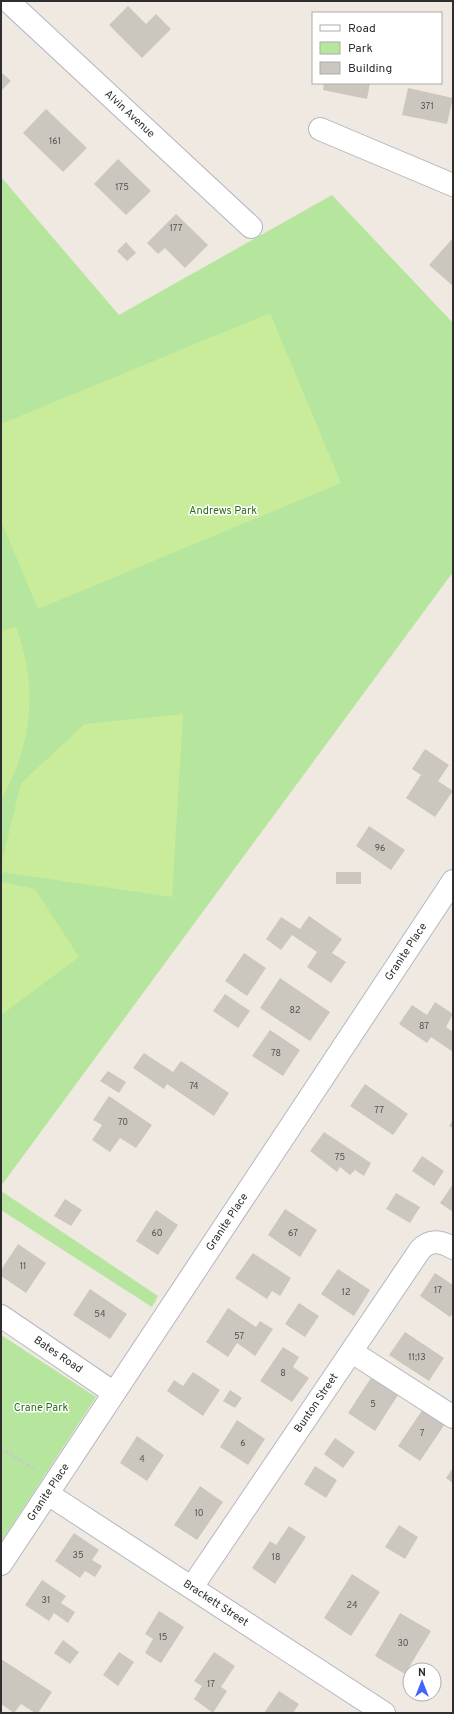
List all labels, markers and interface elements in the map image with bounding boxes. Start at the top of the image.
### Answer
legend [312,12,442,84]
text: Road [348,21,376,37]
text: Park [348,41,373,57]
text: Building [348,61,392,77]
street label: Alvin Avenue [101,87,158,141]
house number: 371 [420,101,434,112]
house number: 161 [49,136,61,147]
house number: 175 [115,182,129,193]
house number: 177 [169,223,183,234]
park label: Andrews Park [189,504,257,518]
house number: 96 [375,843,385,854]
street label: Granite Place [382,920,430,983]
house number: 82 [290,1005,300,1016]
house number: 87 [419,1021,429,1032]
house number: 78 [271,1048,281,1059]
house number: 74 [189,1081,199,1092]
house number: 77 [374,1105,384,1116]
house number: 70 [118,1117,128,1128]
house number: 75 [335,1152,345,1163]
street label: Granite Place [203,1190,251,1254]
house number: 60 [151,1228,163,1239]
house number: 67 [288,1228,298,1239]
house number: 11 [20,1261,26,1272]
house number: 17 [434,1285,442,1296]
house number: 12 [342,1287,350,1298]
house number: 54 [94,1309,106,1320]
house number: 57 [234,1331,244,1342]
street label: Bates Road [31,1333,85,1376]
house number: 11;13 [408,1352,426,1363]
house number: 8 [280,1368,286,1379]
street label: Bunton Street [291,1371,341,1436]
house number: 5 [370,1399,376,1410]
park label: Crane Park [14,1401,68,1415]
house number: 7 [420,1428,425,1439]
house number: 6 [240,1438,246,1449]
house number: 4 [139,1454,145,1465]
street label: Granite Place [24,1461,73,1524]
house number: 10 [194,1508,204,1519]
house number: 35 [72,1550,84,1561]
house number: 18 [272,1552,280,1563]
street label: Brackett Street [180,1577,251,1630]
house number: 31 [42,1595,50,1606]
house number: 24 [346,1600,358,1611]
house number: 15 [159,1632,167,1643]
house number: 30 [397,1638,409,1649]
north arrow [402,1662,442,1702]
text: N [418,1666,426,1680]
house number: 17 [207,1679,215,1690]

